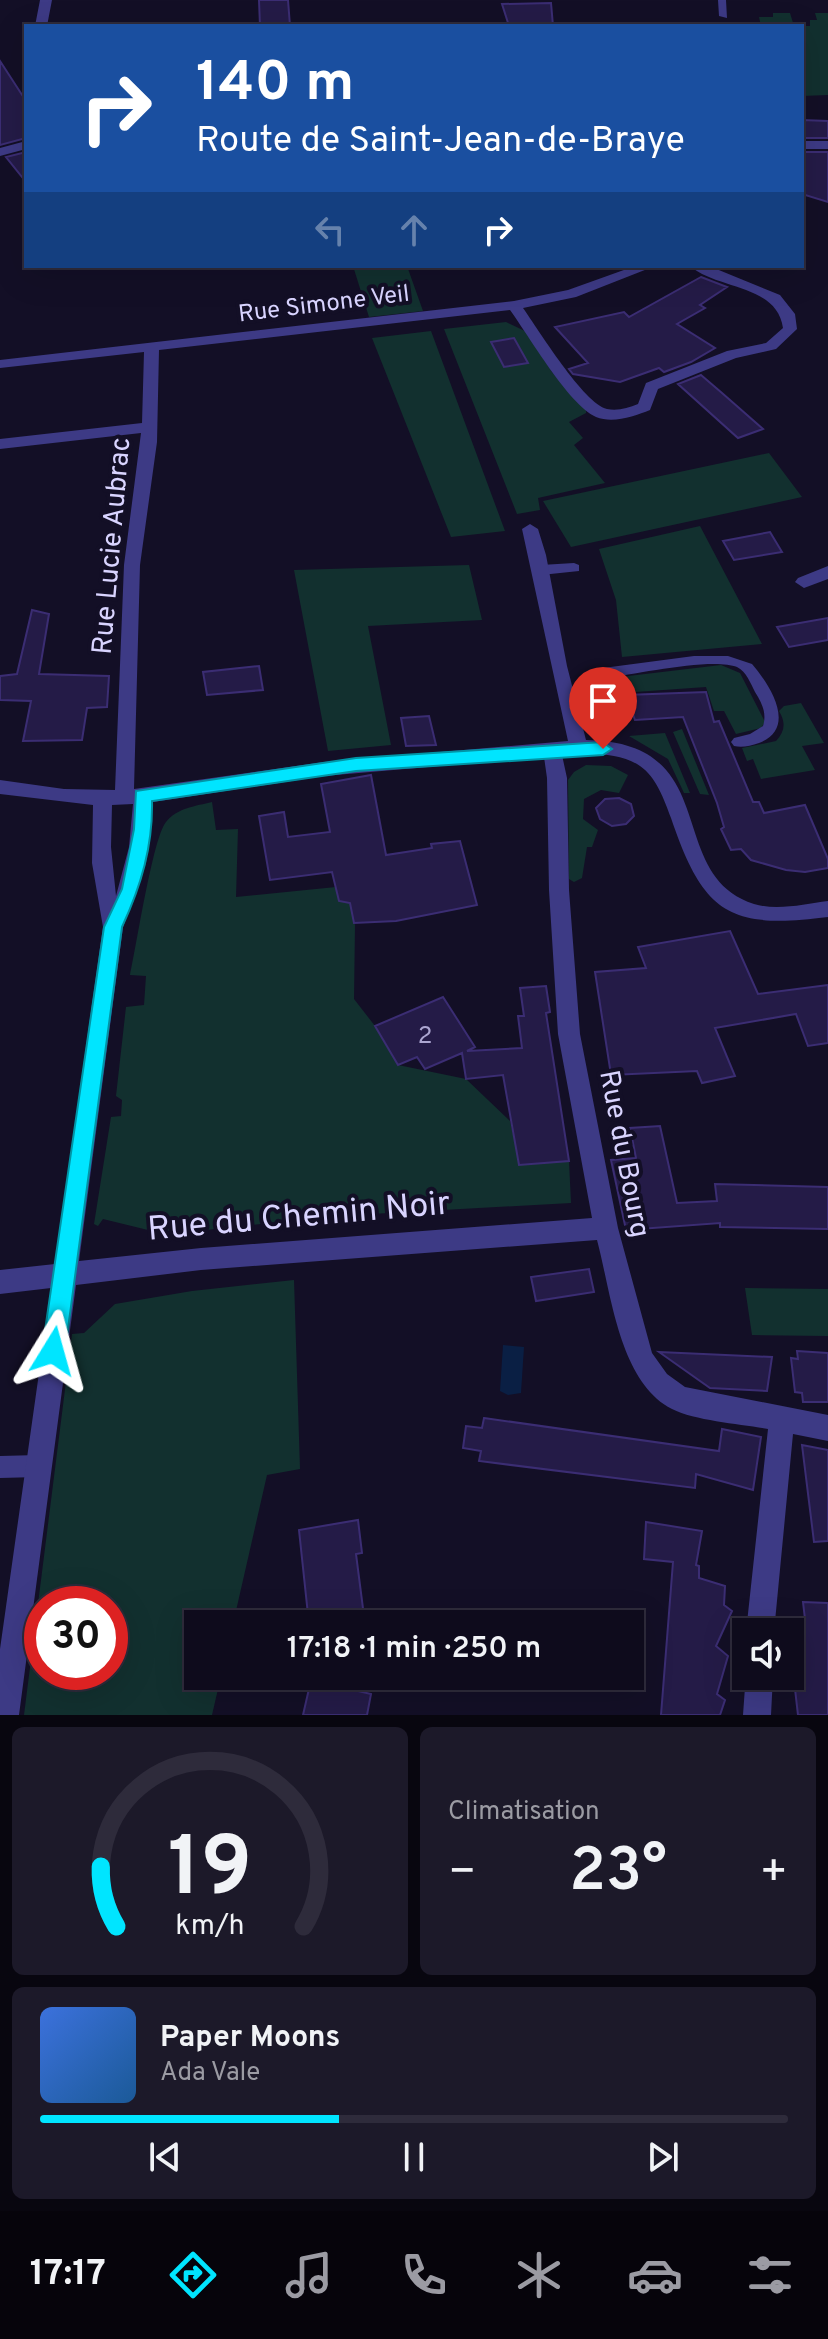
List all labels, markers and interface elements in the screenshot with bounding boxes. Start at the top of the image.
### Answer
text: 140 m [196,50,354,120]
icon: right [64,56,168,160]
text: Route de Saint-Jean-de-Braye [196,119,685,165]
icon: left [308,208,352,252]
icon: ahead [392,208,436,252]
icon: right [476,208,520,252]
street label: Rue Simone Veil [237,280,411,330]
street label: Rue Lucie Aubrac [86,436,140,656]
pin [569,667,637,749]
icon: arrive [581,679,625,723]
house number: 2 [418,1022,432,1052]
street label: Rue du Bourg [589,1067,657,1241]
street label: Rue du Chemin Noir [146,1183,452,1253]
position arrow [11,1309,95,1393]
speed limit sign: 30 [24,1586,128,1690]
map controls [732,1618,804,1690]
button: sound [732,1618,804,1690]
text: 17:18 · 1 min · 250 m [287,1631,541,1668]
text: Climatisation [448,1796,600,1829]
text: 19 [168,1820,252,1925]
text: 23° [569,1836,667,1912]
text: − [448,1846,476,1902]
text: + [760,1846,788,1902]
text: km/h [175,1909,245,1945]
text: Paper Moons [160,2020,340,2057]
text: Ada Vale [160,2057,260,2090]
icon: previous [143,2135,187,2179]
icon: pause [392,2135,436,2179]
icon: next [641,2135,685,2179]
icon: directions [165,2247,221,2303]
icon: music [281,2247,337,2303]
icon: phone [396,2247,452,2303]
icon: climate [511,2247,567,2303]
icon: car [627,2247,683,2303]
icon: filters [742,2247,798,2303]
text: 17:17 [30,2252,106,2298]

